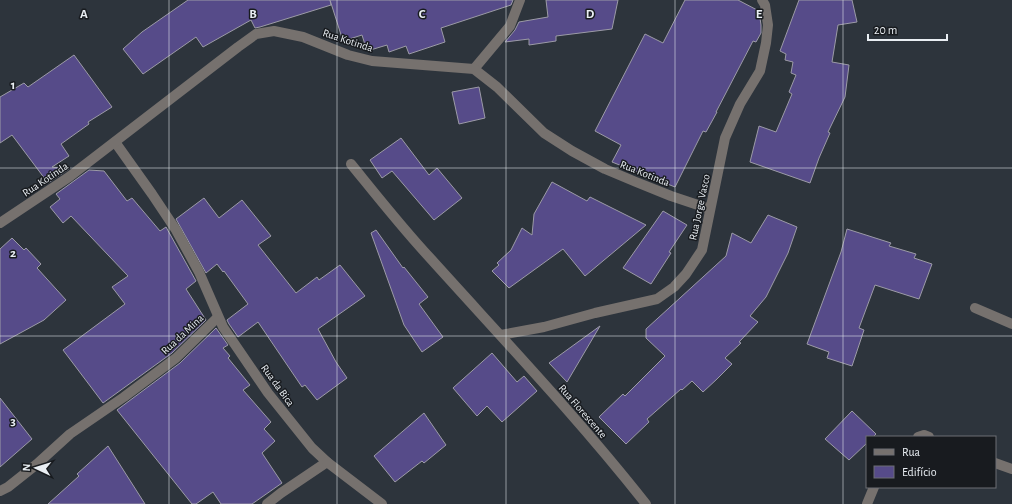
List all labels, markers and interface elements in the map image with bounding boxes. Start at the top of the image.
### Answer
text: A [80,8,88,21]
text: B [249,8,257,21]
text: C [419,8,426,21]
text: D [586,8,595,21]
text: E [756,8,763,21]
scale bar [868,16,947,42]
text: 20 m [874,24,897,36]
street label: Rua Kotinda [321,27,374,54]
text: 1 [11,79,15,92]
street label: Rua Kotinda [619,159,671,188]
street label: Rua Kotinda [21,160,70,199]
street label: Rua Jorge Vasco [687,173,712,241]
text: 2 [10,247,16,260]
street label: Rua da Mina [159,312,206,356]
street label: Rua da Bica [259,362,296,408]
street label: Rua Florescente [556,382,609,440]
text: 3 [10,415,16,428]
legend [866,436,996,488]
text: Rua [902,446,921,458]
north arrow [16,448,56,488]
text: N [21,463,32,472]
text: Edifício [902,466,937,478]

